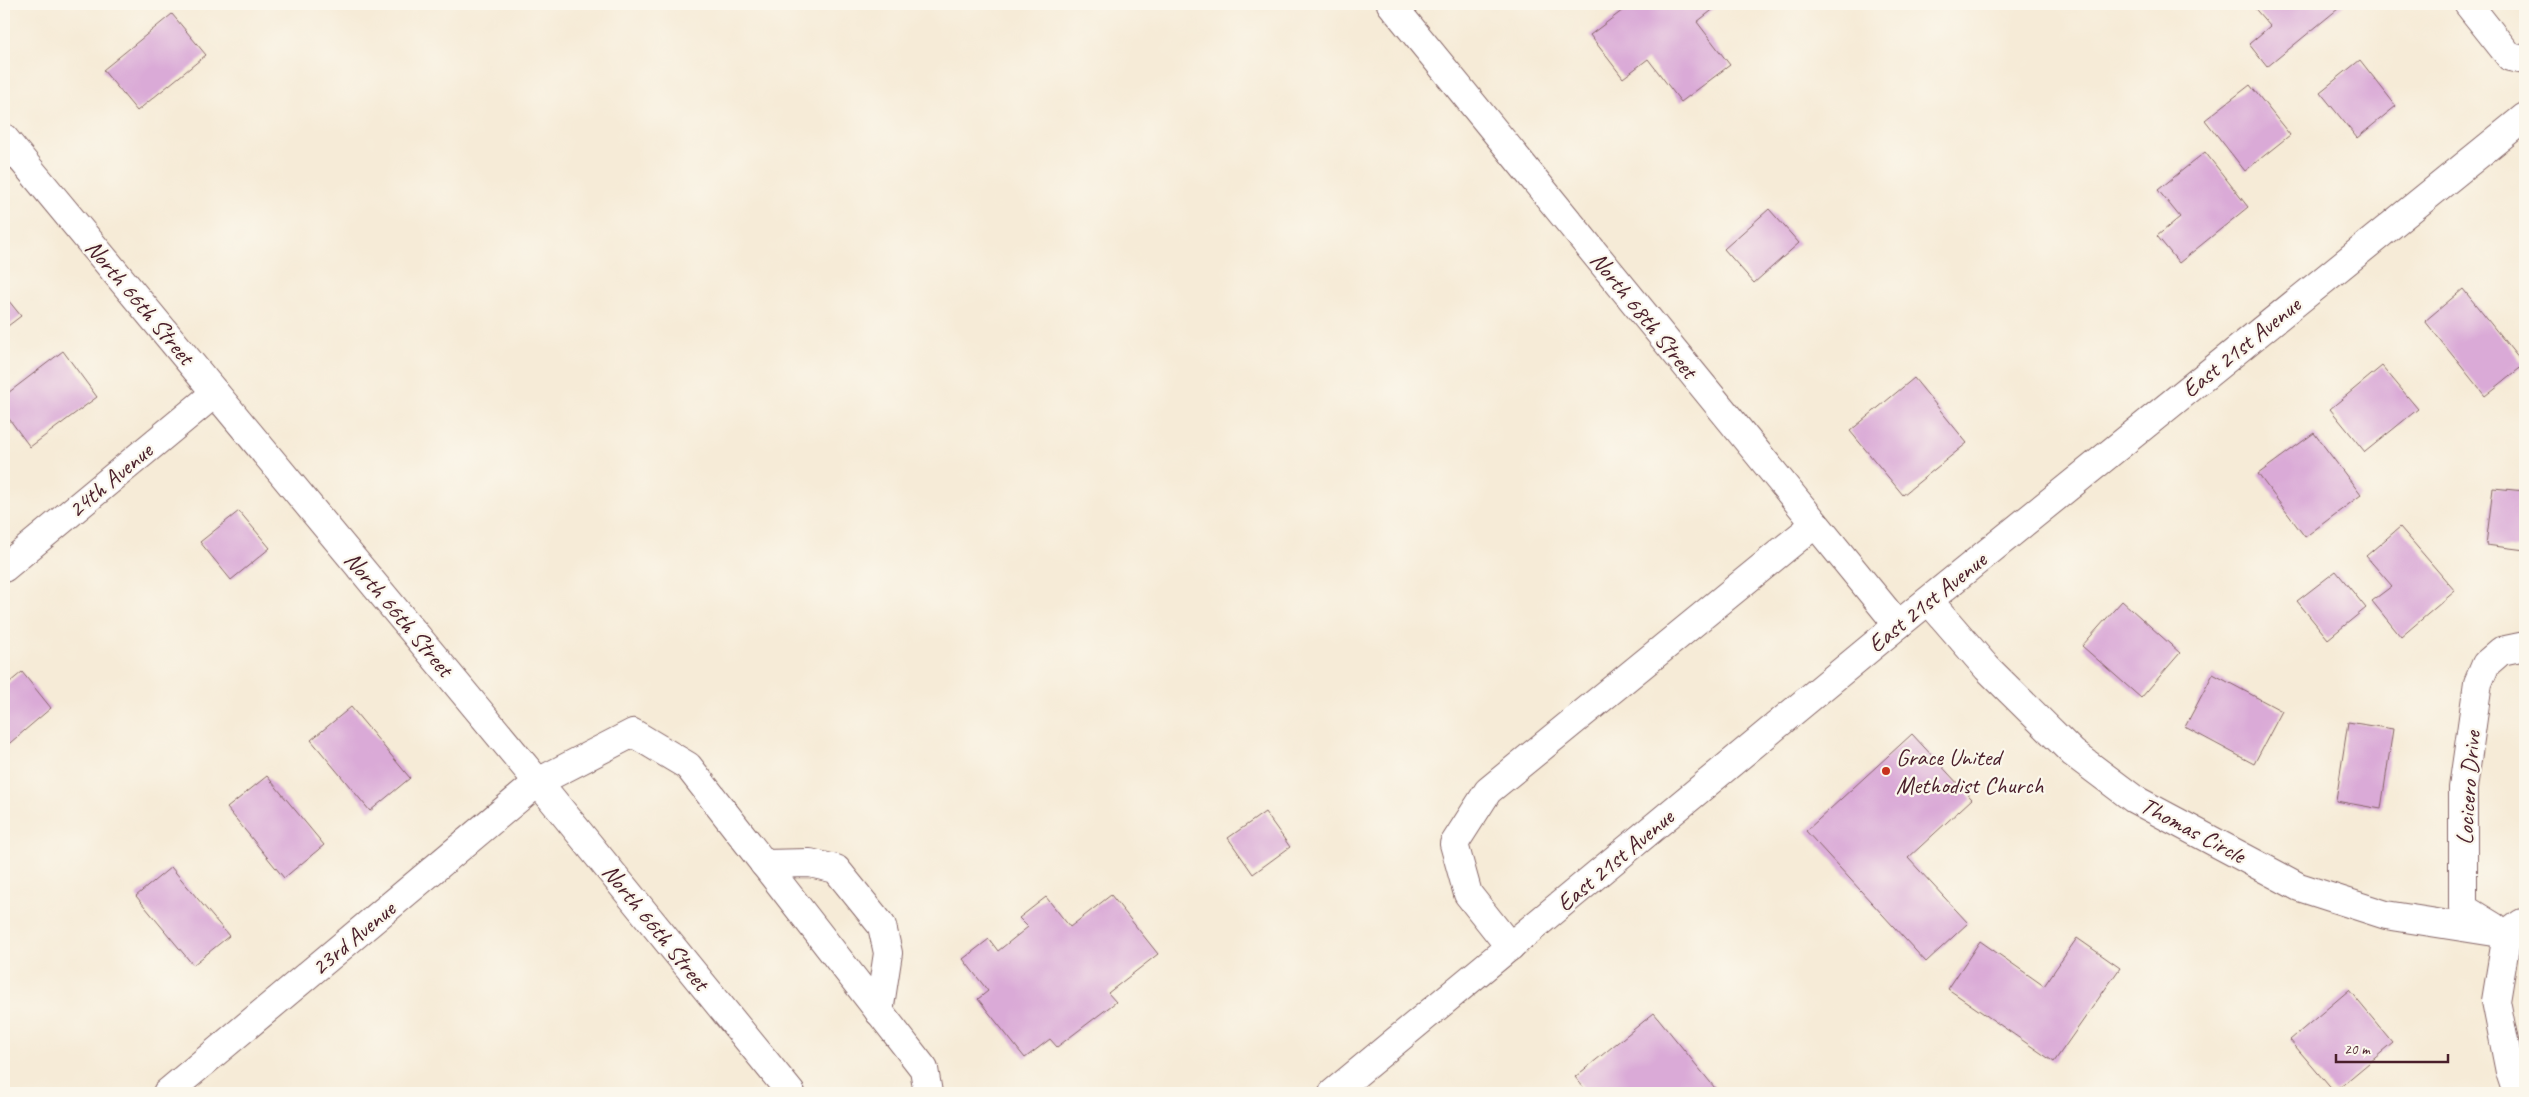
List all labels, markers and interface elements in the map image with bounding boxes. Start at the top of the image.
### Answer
street label: North 66th Street [79,233,202,372]
street label: North 68th Street [1584,246,1705,386]
street label: East 21st Avenue [2176,289,2308,404]
street label: 24th Avenue [61,434,160,524]
street label: East 21st Avenue [1862,544,1994,659]
street label: North 66th Street [338,545,461,684]
street label: Locicero Drive [2449,728,2487,846]
place label: Grace United Methodist Church [1896,742,2044,800]
marker: Grace United Methodist Church [1880,765,1892,777]
street label: Thomas Circle [2136,790,2252,871]
street label: East 21st Avenue [1550,801,1681,918]
street label: North 66th Street [596,858,717,998]
street label: 23rd Avenue [305,893,403,982]
scale bar [2336,1032,2449,1064]
text: 20 m [2344,1040,2371,1059]

